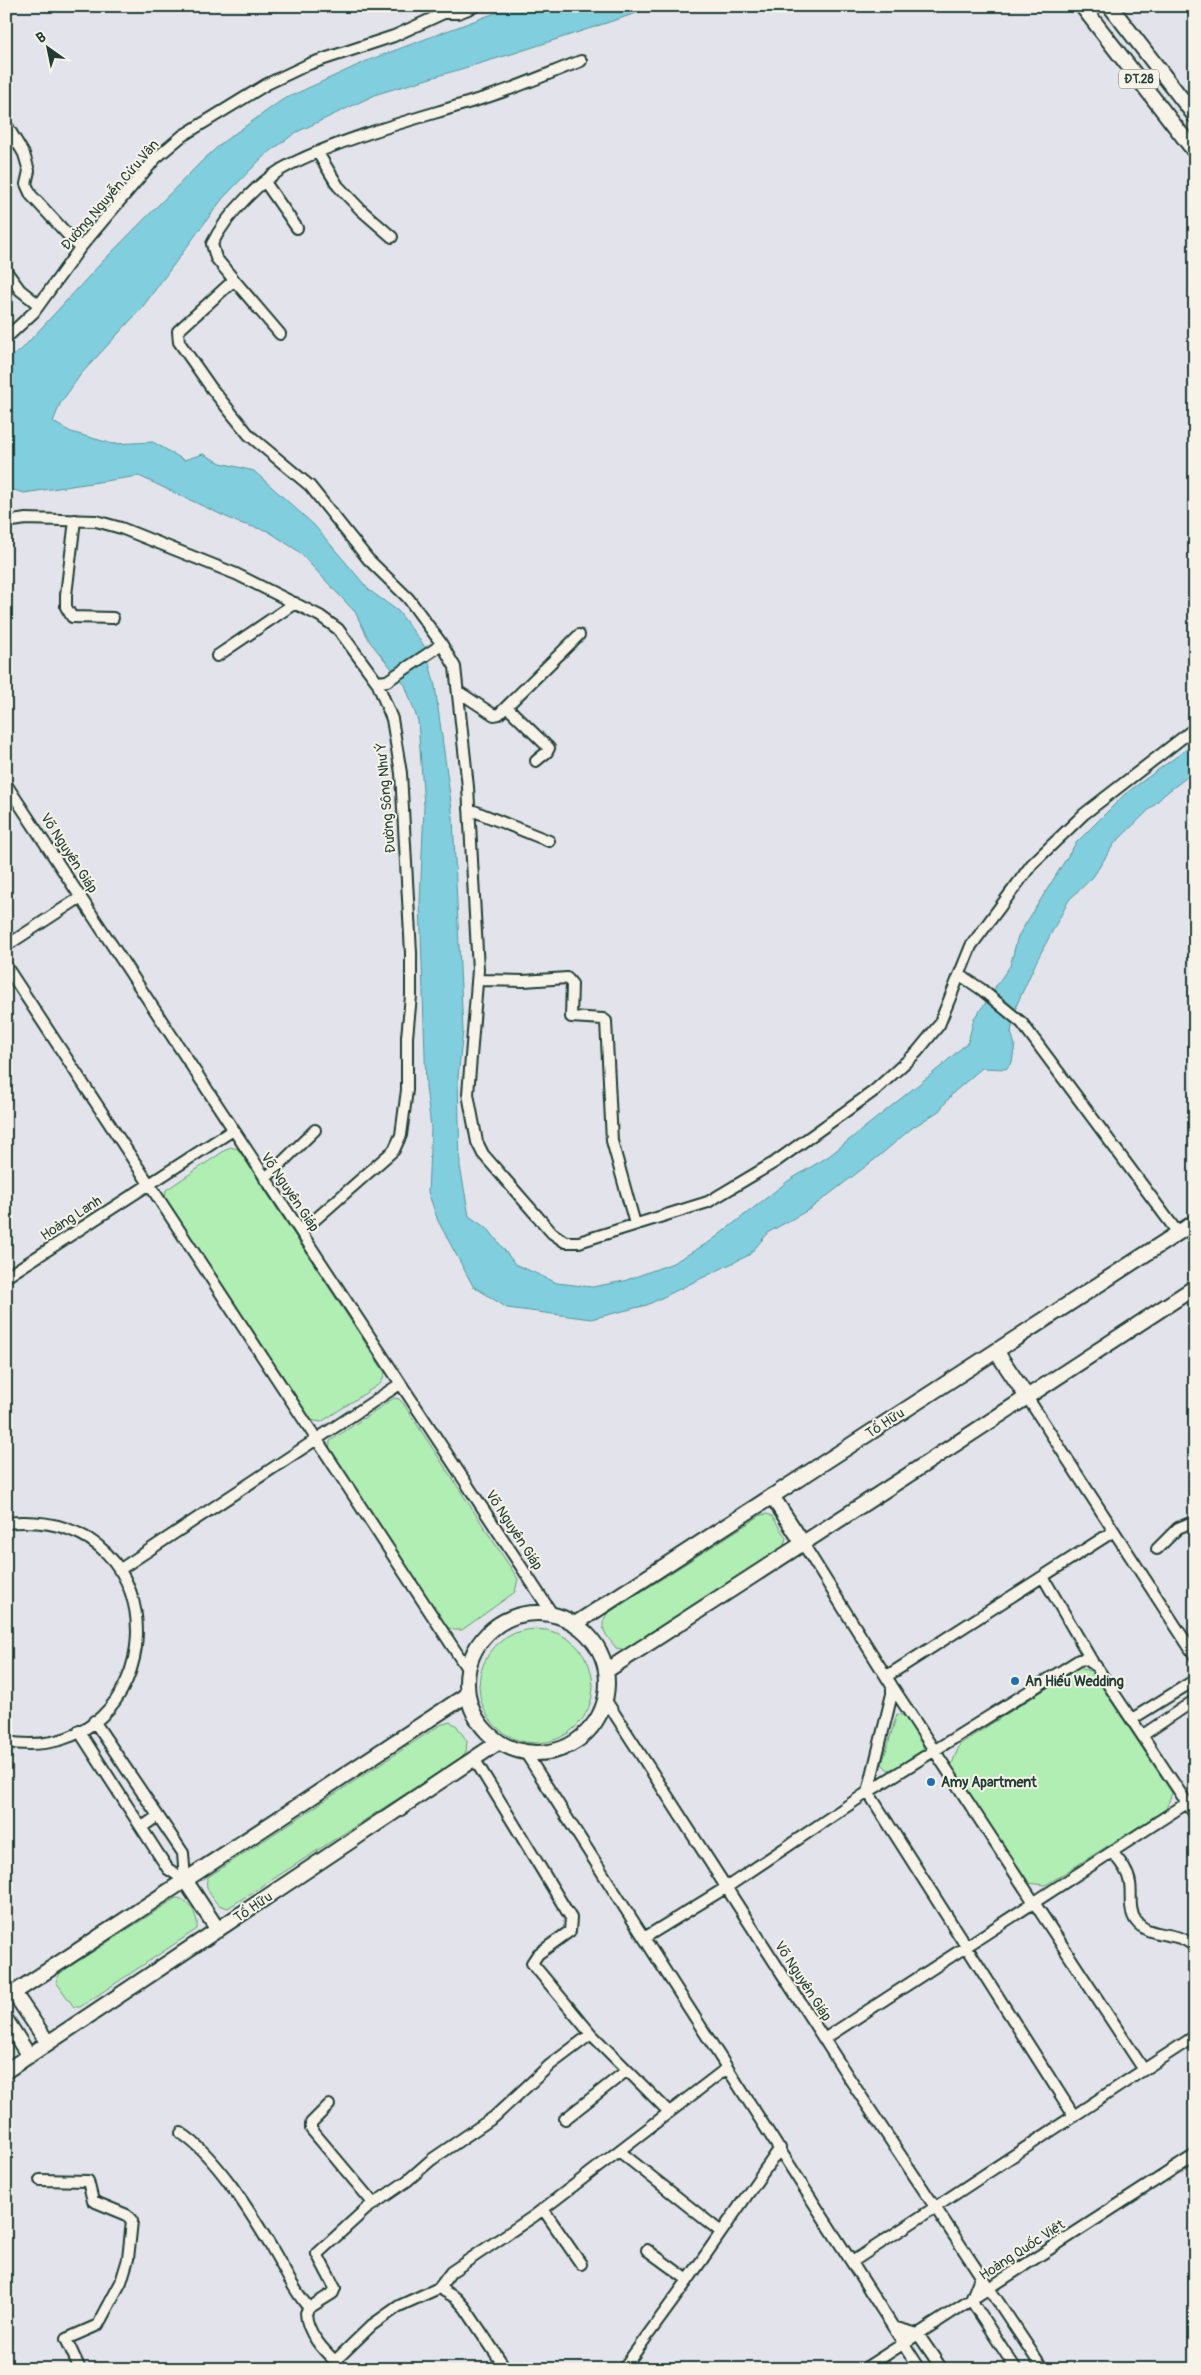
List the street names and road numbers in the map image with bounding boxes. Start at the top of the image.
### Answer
road number: ĐT.28 [1119,70,1159,88]
street label: Đường Nguyễn Cửu Vân [57,136,163,254]
street label: Đường Sông Như Ý [373,742,399,854]
street label: Võ Nguyên Giáp [37,810,101,897]
street label: Võ Nguyên Giáp [257,1149,323,1235]
street label: Hoàng Lanh [37,1192,105,1244]
street label: Tố Hữu [862,1403,908,1442]
street label: Võ Nguyên Giáp [482,1487,546,1574]
street label: Tố Hữu [230,1887,276,1926]
street label: Võ Nguyên Giáp [771,1938,835,2025]
street label: Hoàng Quốc Việt [976,2215,1068,2284]

